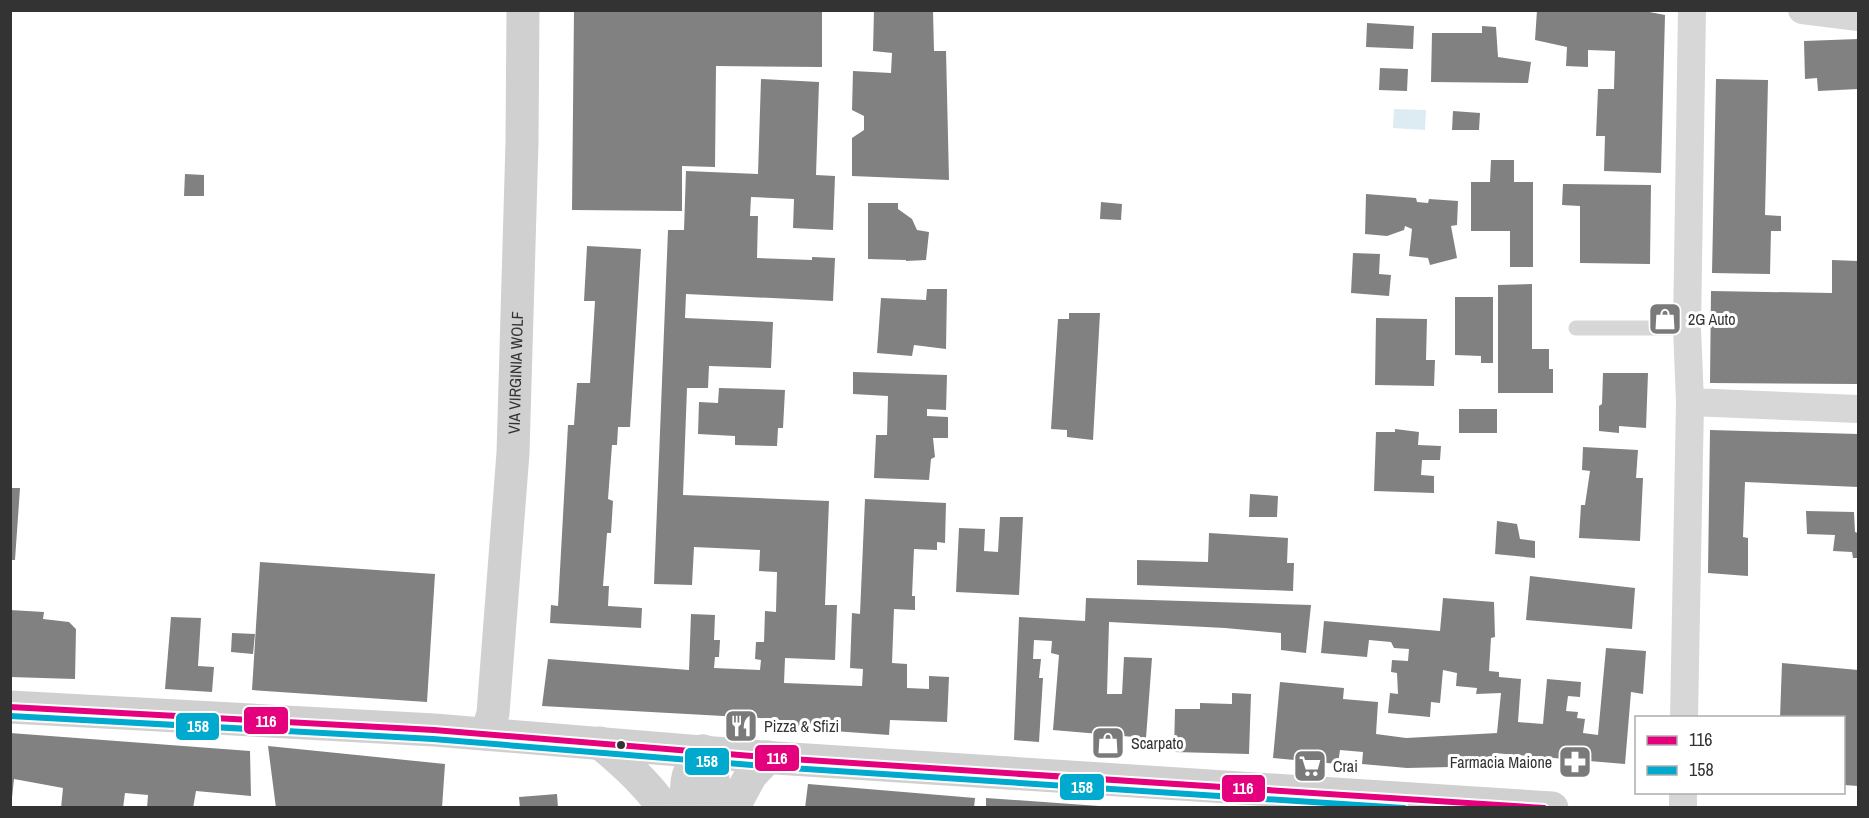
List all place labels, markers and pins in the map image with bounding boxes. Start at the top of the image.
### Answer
shop icon: 2G Auto [1647,301,1683,337]
place label: 2G Auto [1688,308,1735,330]
restaurant icon: Pizza & Sfizi [723,708,759,744]
place label: Pizza & Sfizi [764,715,839,737]
shop icon: Scarpato [1090,725,1126,761]
place label: Scarpato [1131,732,1184,754]
unlabelled marker [615,739,627,751]
pharmacy icon: Farmacia Maione [1557,744,1593,780]
supermarket icon: Crai [1292,748,1328,784]
place label: Farmacia Maione [1450,751,1552,773]
place label: Crai [1333,755,1358,777]

